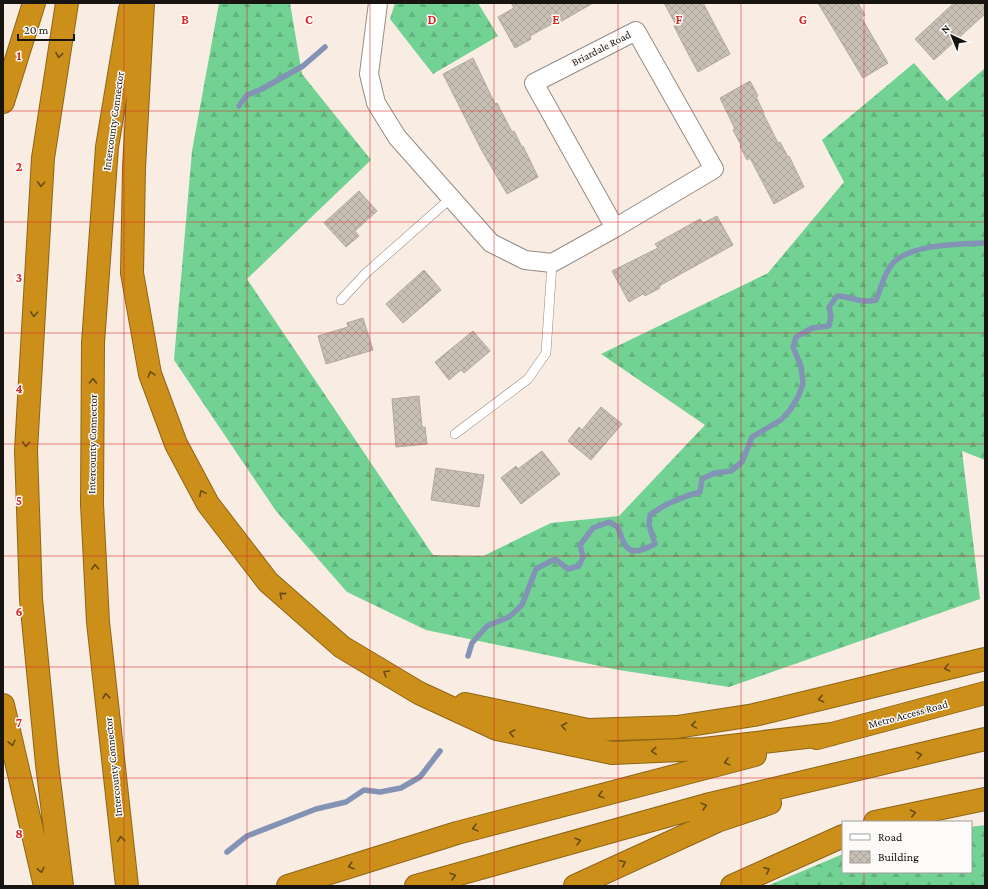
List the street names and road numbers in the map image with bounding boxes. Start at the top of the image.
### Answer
street label: Briardale Road [570,28,633,68]
street label: Intercounty Connector [100,71,127,171]
street label: Intercounty Connector [85,394,100,494]
street label: Metro Access Road [867,698,949,730]
street label: Intercounty Connector [102,717,125,817]

